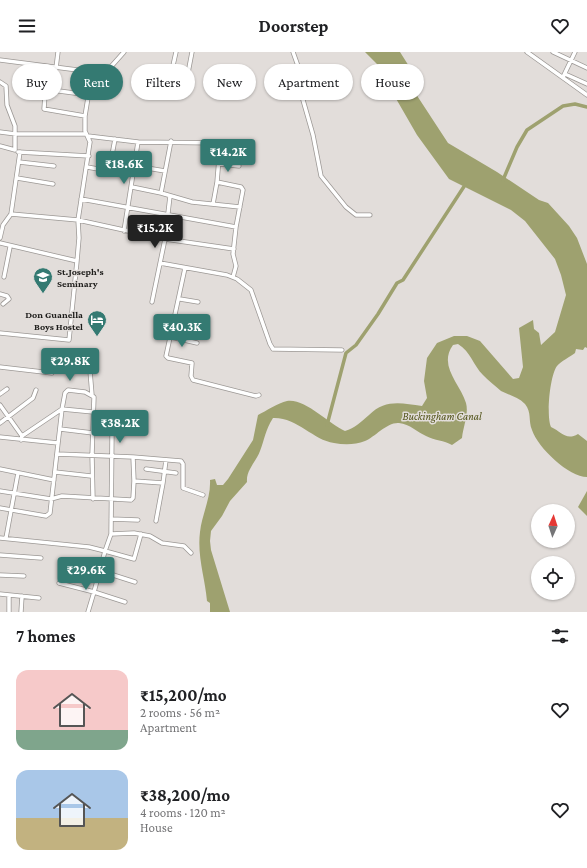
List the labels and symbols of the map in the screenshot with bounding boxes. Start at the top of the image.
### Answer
pin: ₹14.2K [195,139,261,173]
pin: ₹18.6K [91,151,157,185]
pin: ₹15.2K [122,215,188,249]
school or university icon: St.Joseph's Seminary [32,266,54,294]
place label: St.Joseph's Seminary [57,266,104,289]
place label: Don Guanella Boys Hostel [25,309,83,332]
hotel icon: Don Guanella Boys Hostel [86,309,108,337]
pin: ₹40.3K [149,314,215,348]
pin: ₹29.8K [37,348,103,382]
pin: ₹38.2K [87,410,153,444]
water label: Buckingham Canal [402,410,482,423]
north arrow [531,504,575,548]
pin: ₹29.6K [53,557,119,591]

